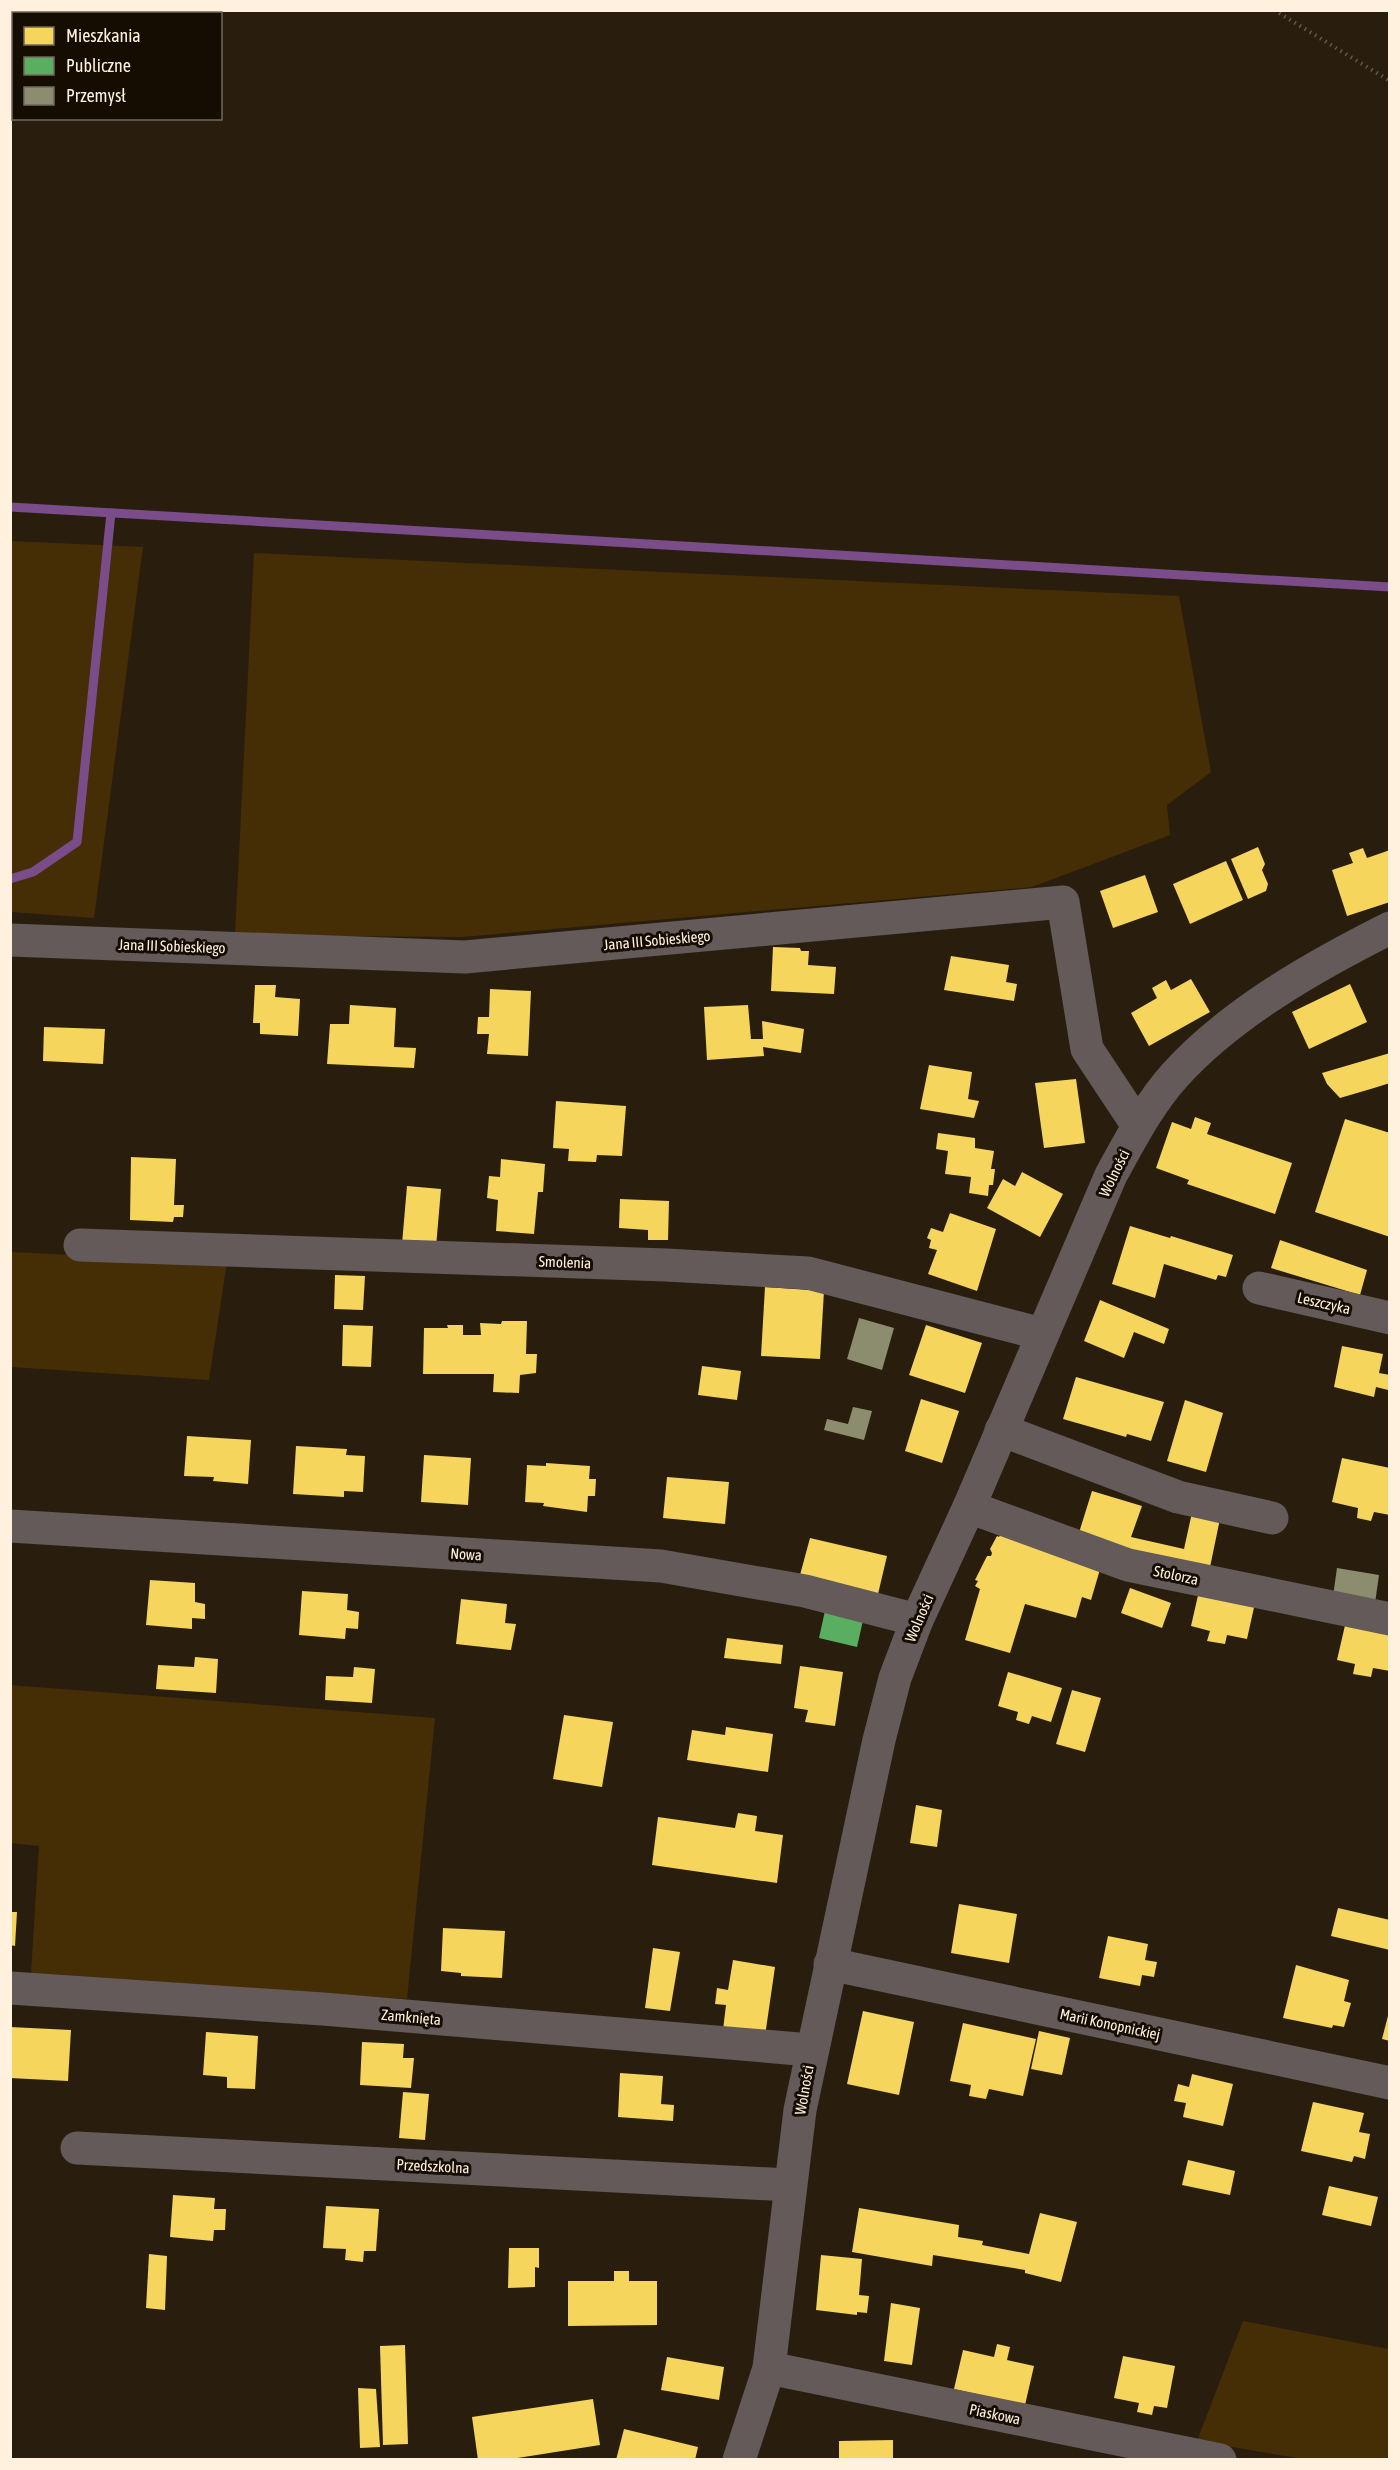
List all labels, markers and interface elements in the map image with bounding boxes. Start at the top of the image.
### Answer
legend [12,12,222,120]
text: Mieszkania [66,25,141,46]
text: Publiczne [66,55,131,76]
text: Przemysł [66,85,126,106]
street label: Jana III Sobieskiego [603,927,711,953]
street label: Jana III Sobieskiego [118,936,226,956]
street label: Wolności [1095,1147,1133,1199]
street label: Smolenia [538,1253,592,1271]
street label: Leszczyka [1296,1289,1352,1317]
street label: Nowa [450,1544,482,1564]
street label: Stolorza [1152,1562,1200,1588]
street label: Wolności [901,1592,937,1644]
street label: Marii Konopnickiej [1058,2005,1162,2043]
street label: Zamknięta [380,2006,442,2028]
street label: Wolności [791,2064,817,2116]
street label: Przedszkolna [396,2156,470,2176]
street label: Piaskowa [968,2400,1022,2428]

